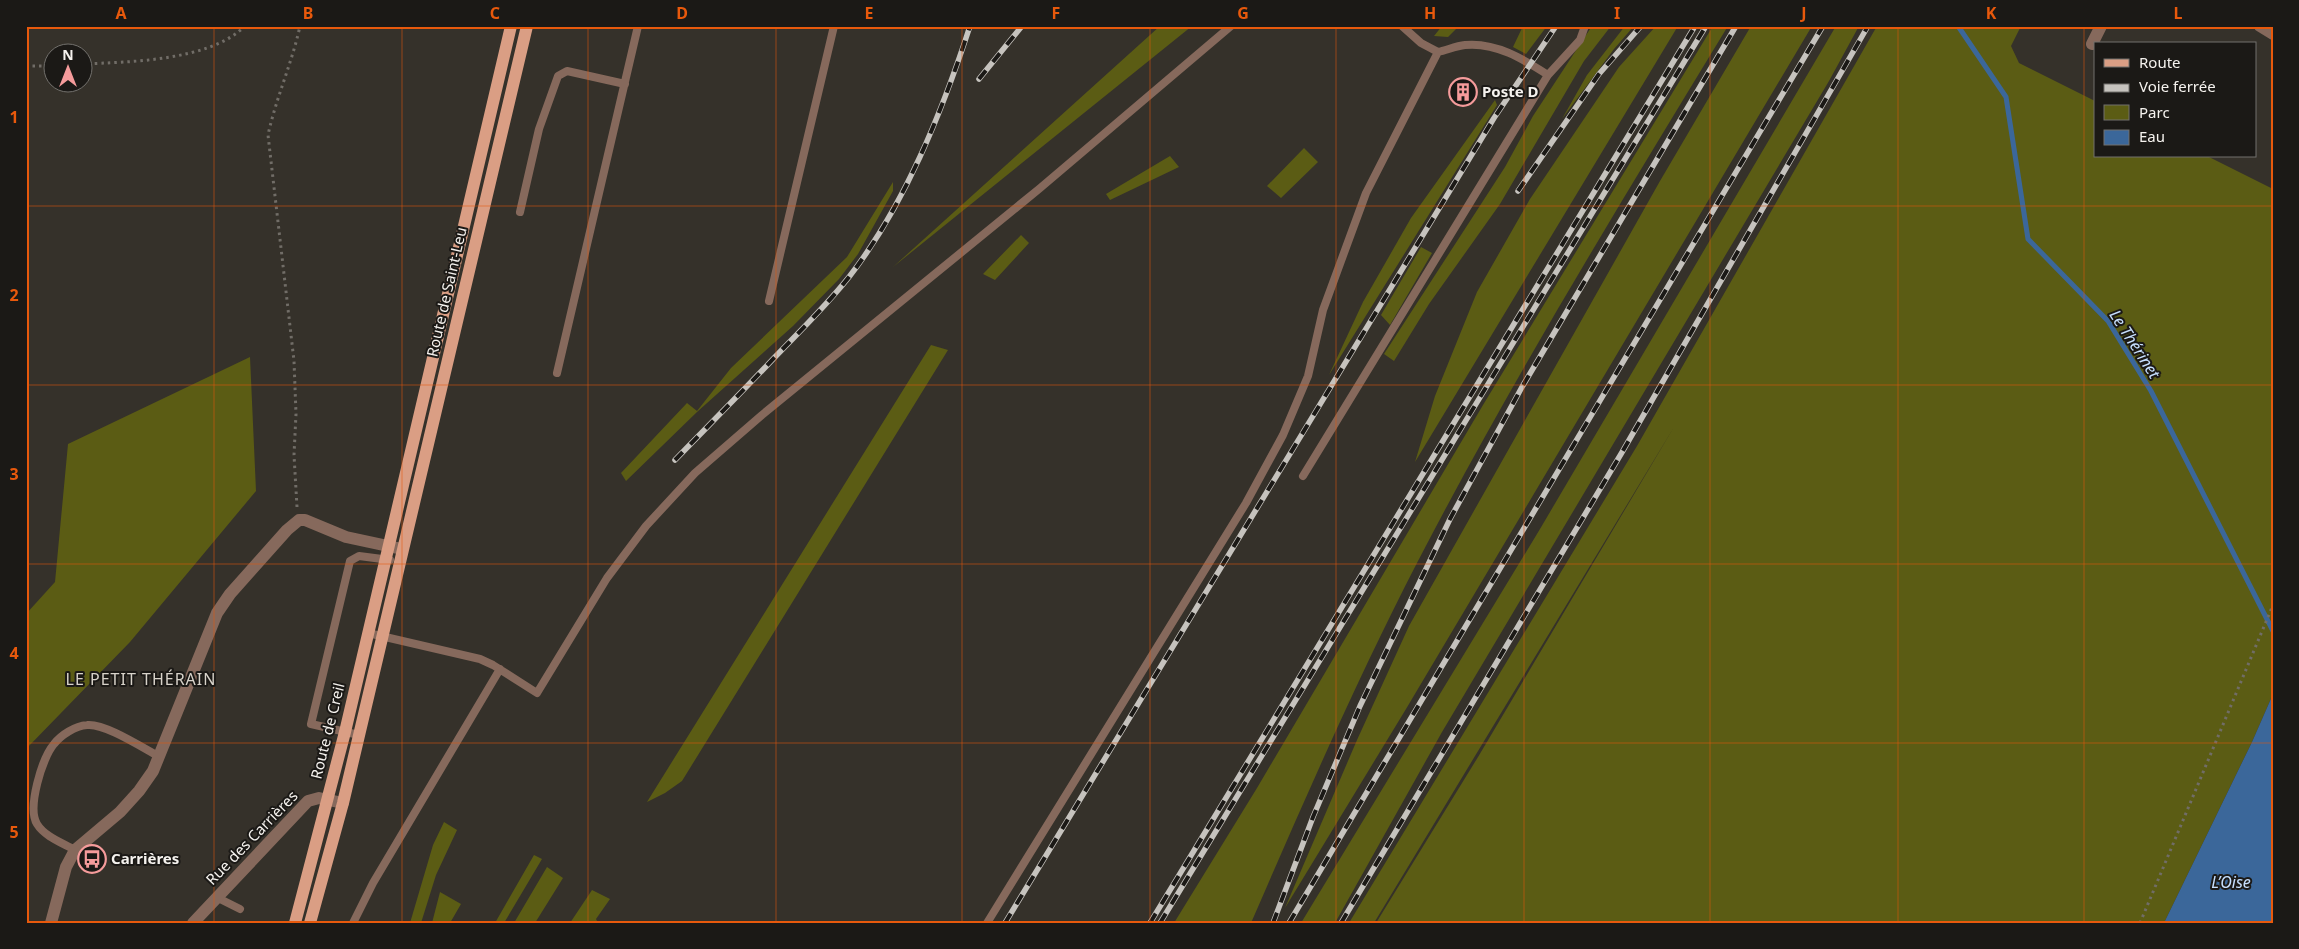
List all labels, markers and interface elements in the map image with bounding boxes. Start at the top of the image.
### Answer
text: A [115,2,127,24]
text: B [303,2,313,24]
text: C [490,2,500,24]
text: D [676,2,688,24]
text: E [865,2,874,24]
text: F [1052,2,1060,24]
text: G [1237,2,1249,24]
text: H [1424,2,1436,24]
text: I [1614,2,1620,24]
text: J [1799,2,1807,24]
text: K [1986,2,1997,24]
text: L [2174,2,2183,24]
north arrow [42,42,92,92]
legend [2094,42,2256,158]
text: N [62,45,74,64]
text: Route [2139,52,2181,72]
text: Voie ferrée [2139,76,2216,96]
building icon: Poste D [1448,77,1478,107]
place label: Poste D [1482,81,1539,101]
text: Parc [2139,102,2170,122]
text: 1 [9,106,19,128]
text: Eau [2139,126,2165,146]
street label: Route de Saint-Leu [421,225,471,359]
text: 2 [9,284,19,306]
water label: Le Thérinet [2104,305,2166,383]
text: 3 [9,463,19,485]
text: 4 [9,642,19,664]
district label: LE PETIT THÉRAIN [66,668,216,690]
street label: Route de Creil [305,680,349,781]
street label: Rue des Carrières [201,786,302,889]
text: 5 [9,821,19,843]
bus stop icon: Carrières [77,844,107,874]
place label: Carrières [111,848,179,868]
water label: L’Oise [2211,871,2251,893]

